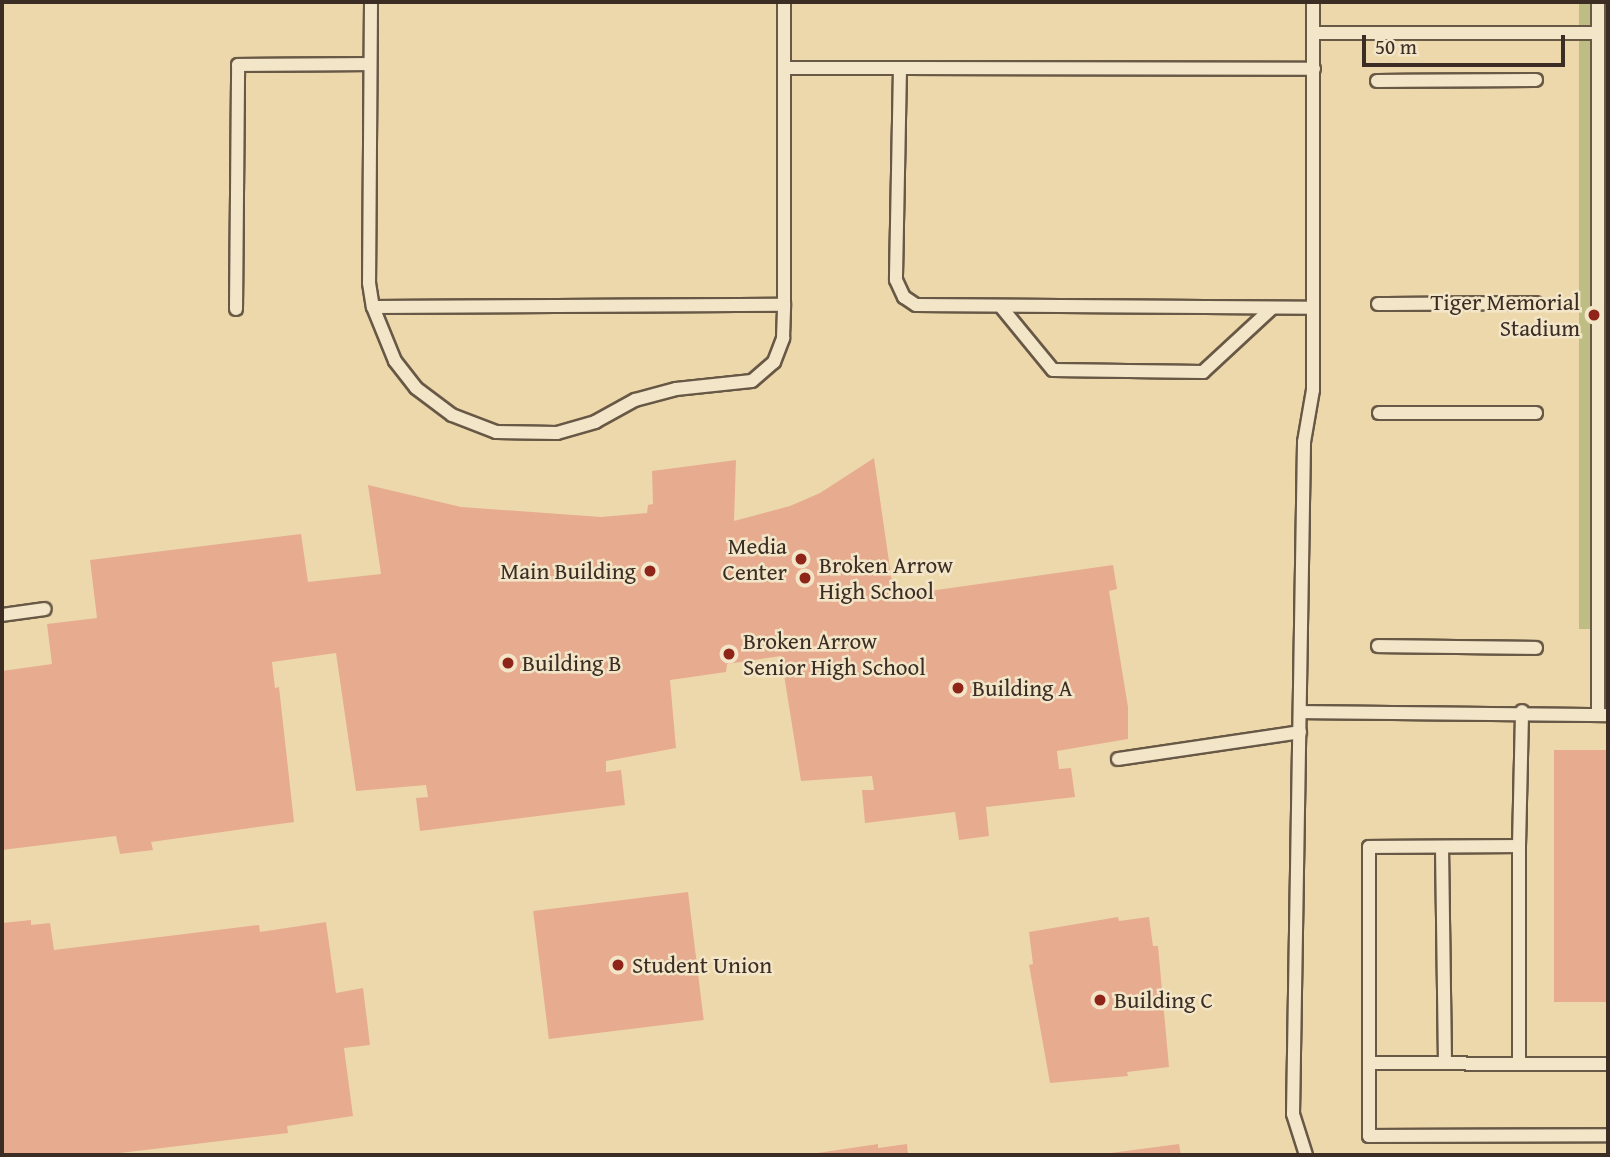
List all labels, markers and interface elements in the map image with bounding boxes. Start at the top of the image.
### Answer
scale bar [1365,21,1568,65]
text: 50 m [1375,31,1417,62]
place label: Tiger Memorial Stadium [1430,288,1580,342]
marker: Tiger Memorial Stadium [1586,307,1602,323]
place label: Media Center [722,532,787,586]
marker: Media Center [793,551,809,567]
place label: Broken Arrow High School [819,551,953,605]
place label: Main Building [500,557,636,585]
marker: Main Building [642,563,658,579]
marker: Broken Arrow High School [797,570,813,586]
place label: Broken Arrow Senior High School [743,627,926,681]
marker: Broken Arrow Senior High School [721,646,737,662]
place label: Building B [522,649,622,677]
marker: Building B [500,655,516,671]
place label: Building A [972,674,1073,702]
marker: Building A [950,680,966,696]
place label: Student Union [632,951,772,979]
marker: Student Union [610,957,626,973]
place label: Building C [1114,986,1213,1014]
marker: Building C [1092,992,1108,1008]

